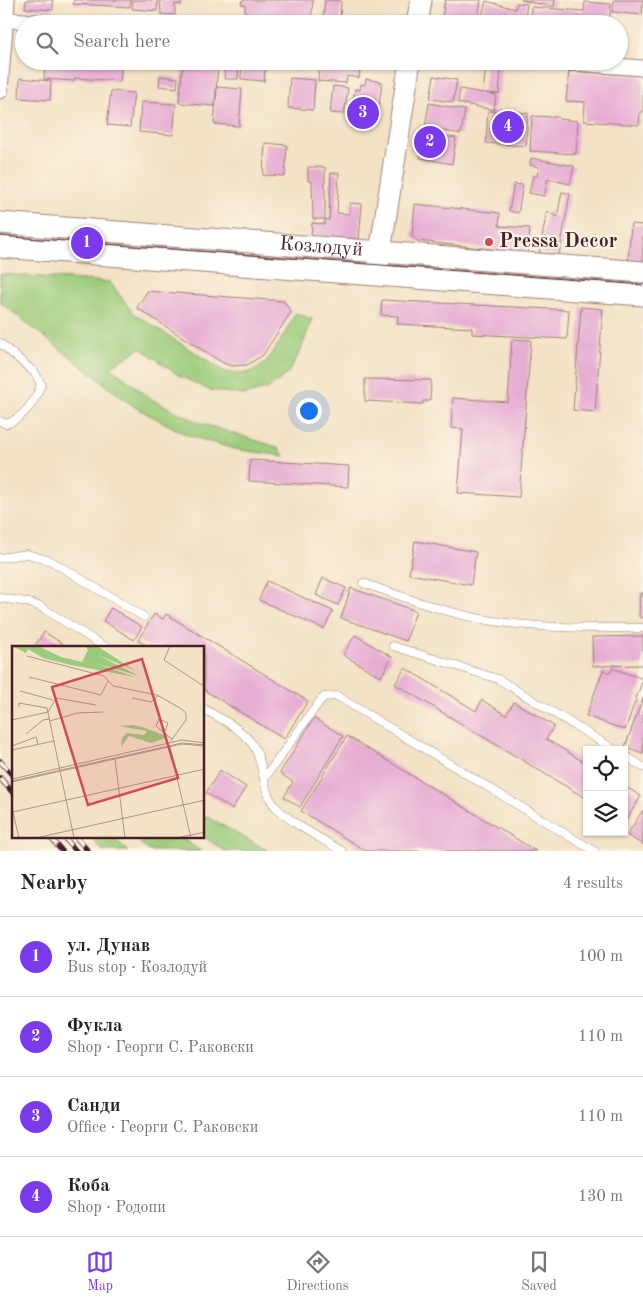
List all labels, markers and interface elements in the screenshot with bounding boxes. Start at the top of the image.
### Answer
search box [15,15,628,70]
icon: search [33,29,61,57]
text: Search here [73,33,170,52]
pin: 3 [347,94,379,132]
pin: 4 [492,108,524,146]
pin: 2 [414,123,446,161]
pin: 1 [71,224,103,262]
place label: Pressa Decor [499,232,618,252]
street label: Козлодуй [279,234,364,261]
marker: Pressa Decor [483,236,495,248]
your location [296,398,322,424]
inset map [12,646,205,838]
map controls [583,746,628,836]
button: locate [583,746,628,791]
button: layers [583,791,628,836]
text: Nearby [20,873,88,894]
text: 4 results [563,876,623,892]
text: ул. Дунав [67,937,150,956]
text: 1 [31,949,41,965]
text: 100 m [578,949,623,965]
text: Bus stop · Козлодуй [67,960,207,976]
text: Фукла [67,1017,123,1036]
text: 2 [31,1029,41,1045]
text: 110 m [578,1029,623,1045]
text: Shop · Георги С. Раковски [67,1040,254,1056]
text: Санди [67,1097,121,1116]
text: 3 [31,1109,41,1125]
text: 110 m [578,1109,623,1125]
text: Office · Георги С. Раковски [67,1120,258,1136]
text: Коба [67,1177,110,1196]
text: 4 [31,1189,41,1205]
text: 130 m [578,1189,623,1205]
text: Shop · Родопи [67,1200,166,1216]
tab: Map [86,1248,114,1295]
tab: Directions [287,1248,349,1295]
tab: Saved [521,1248,557,1295]

